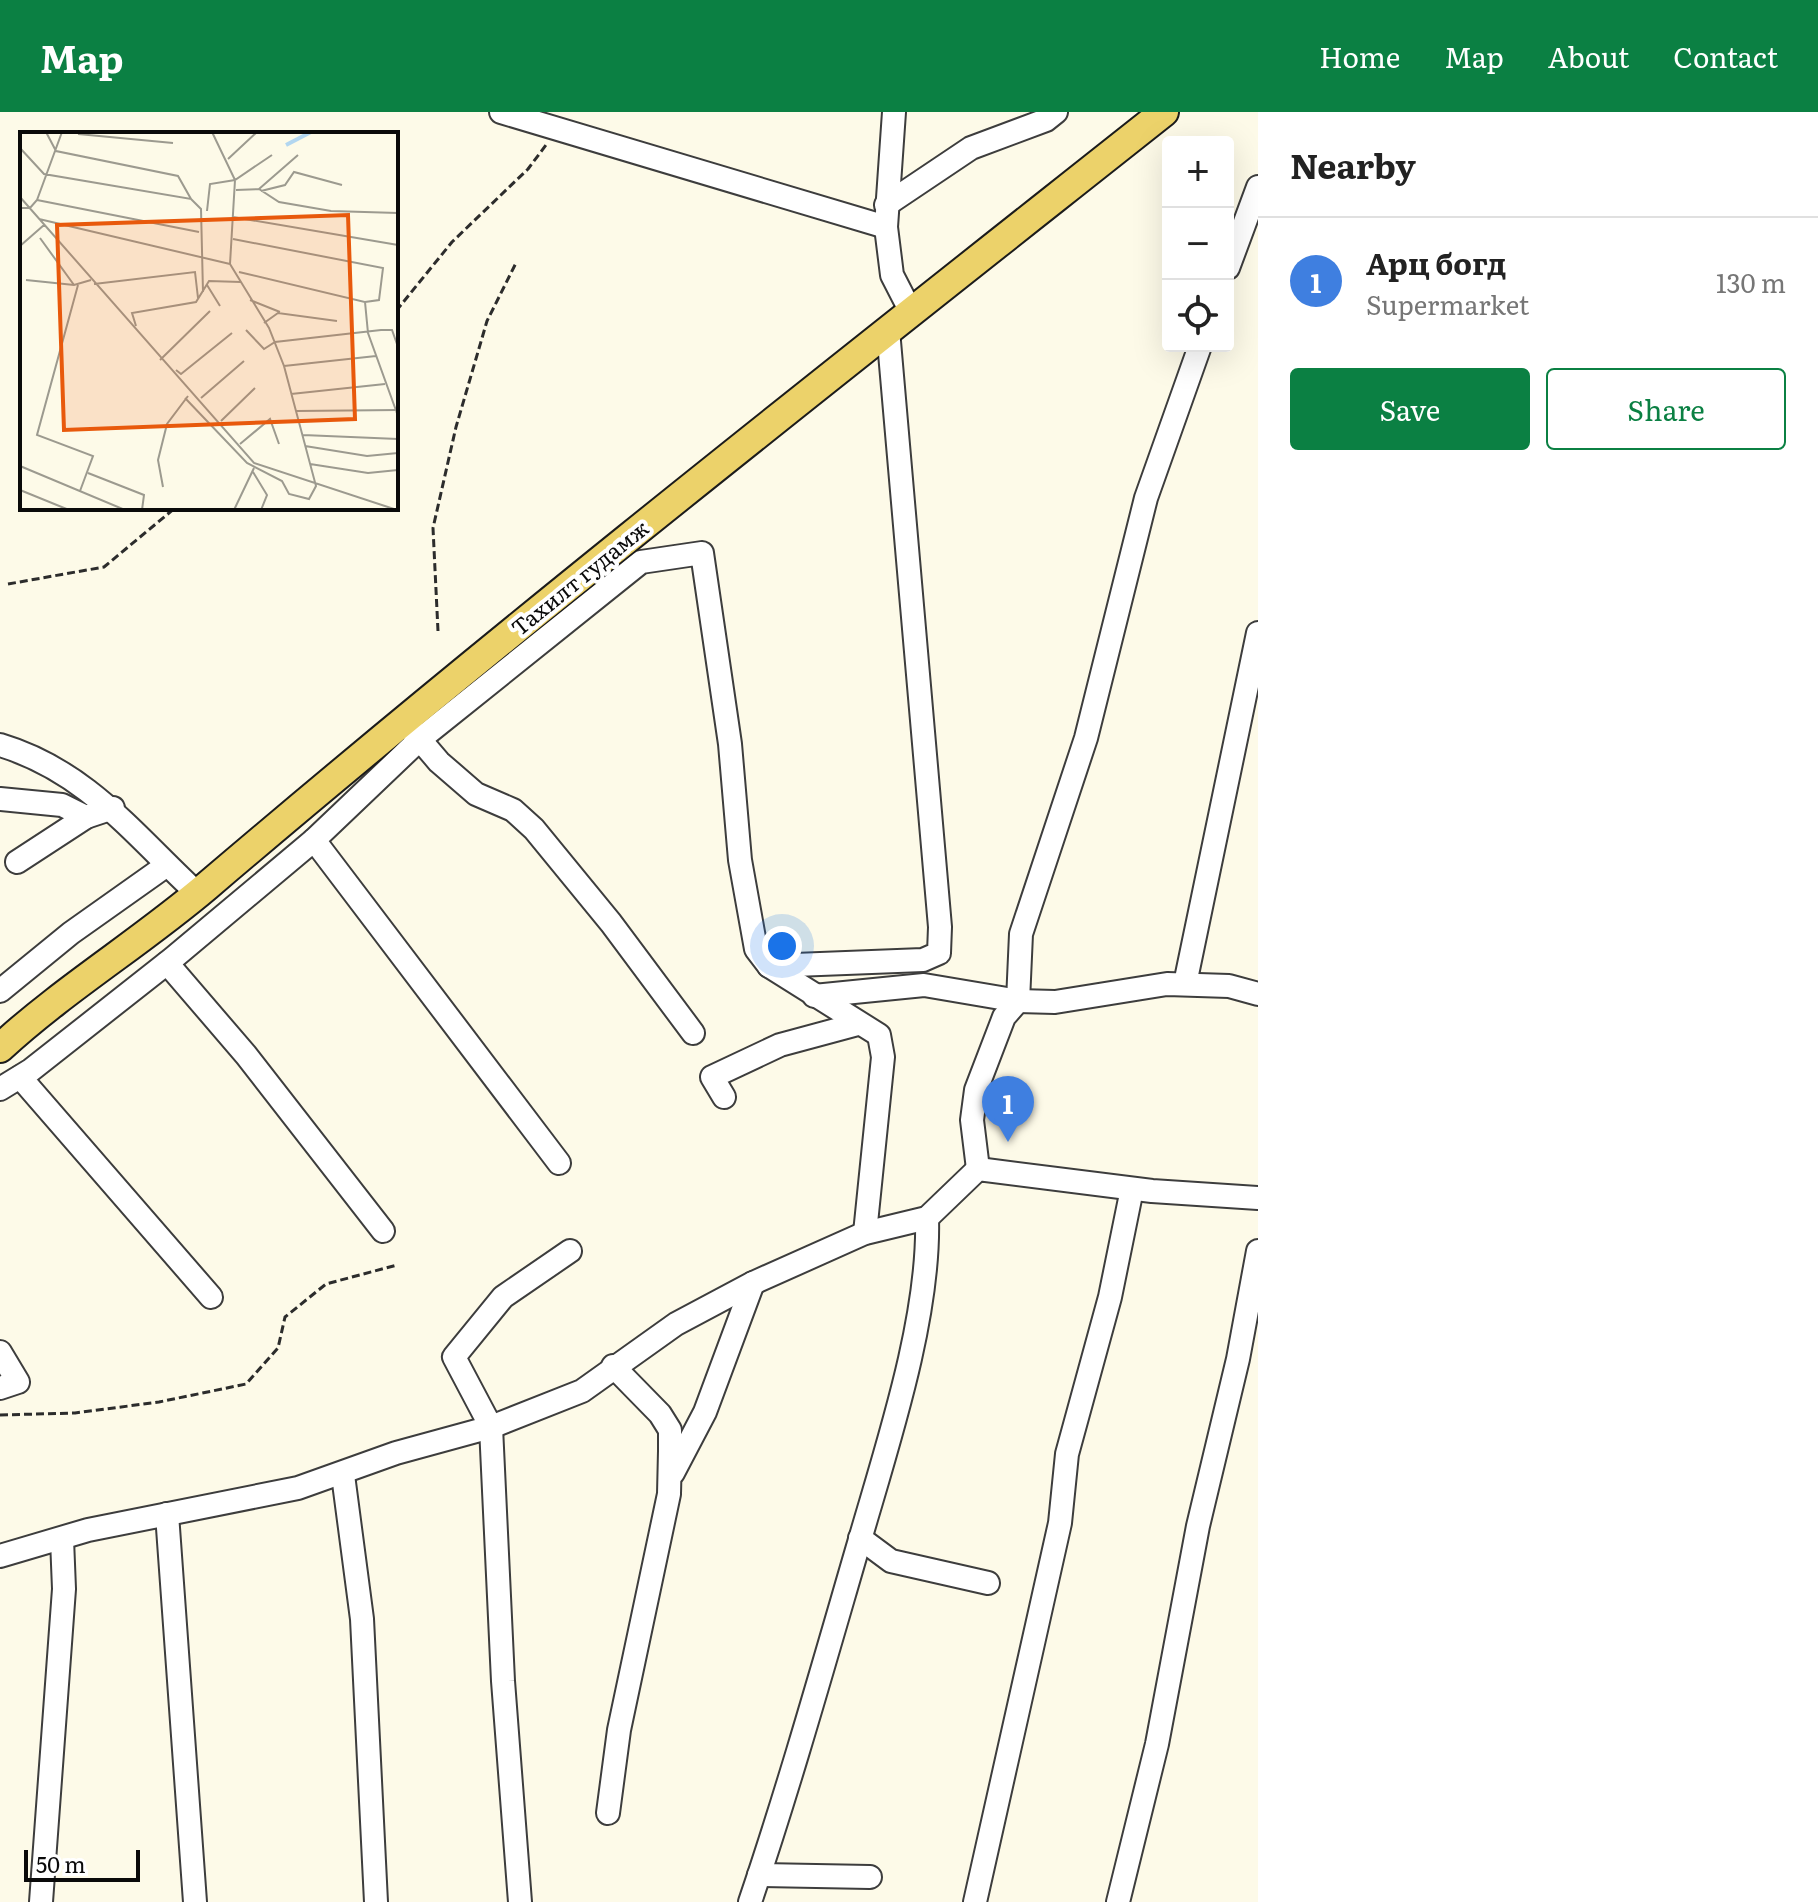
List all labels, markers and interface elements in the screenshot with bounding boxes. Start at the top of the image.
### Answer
text: Map [40,28,124,85]
text: Home [1319,35,1400,77]
text: Map [1444,35,1504,77]
text: About [1548,35,1629,77]
text: Contact [1673,35,1778,77]
inset map [20,132,398,510]
map controls [1162,136,1234,352]
button: + [1162,136,1234,208]
text: Nearby [1290,139,1416,189]
button: − [1162,208,1234,280]
text: Арц богд [1366,240,1506,284]
text: 1 [1311,262,1321,301]
text: 130 m [1716,262,1786,301]
button: locate [1162,280,1234,352]
text: Supermarket [1366,284,1529,323]
button: Save [1290,368,1530,450]
button: Share [1546,368,1786,450]
street label: Тахилт гудамж [503,511,655,643]
your location [762,926,802,966]
pin: 1 [982,1076,1034,1142]
scale bar [24,1846,140,1882]
text: 50 m [36,1847,86,1880]

